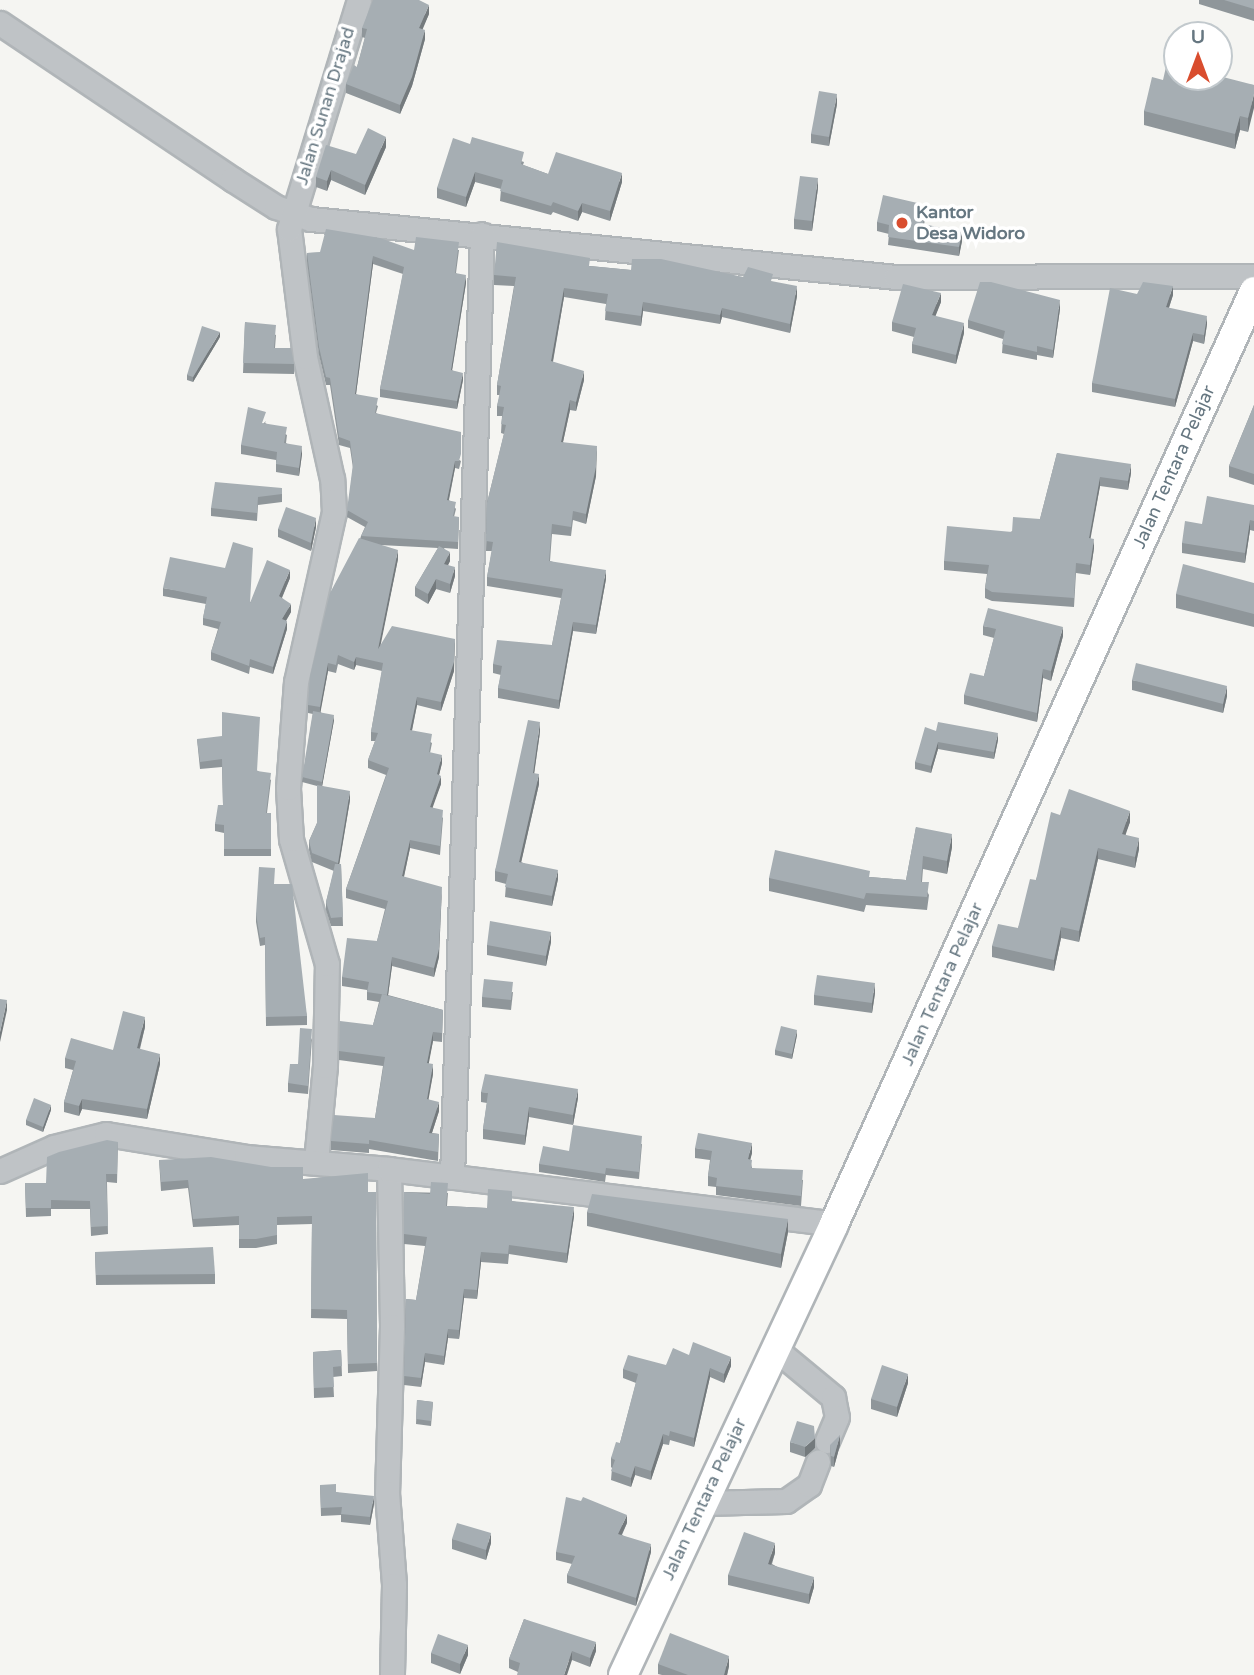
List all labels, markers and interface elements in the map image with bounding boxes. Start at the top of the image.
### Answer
north arrow [1163,21,1233,91]
street label: Jalan Sunan Drajad [291,25,359,187]
text: U [1191,26,1205,48]
place label: Kantor Desa Widoro [916,202,1025,244]
marker: Kantor Desa Widoro [894,215,910,231]
street label: Jalan Tentara Pelajar [1128,382,1220,552]
street label: Jalan Tentara Pelajar [896,899,988,1069]
street label: Jalan Tentara Pelajar [657,1415,751,1583]

